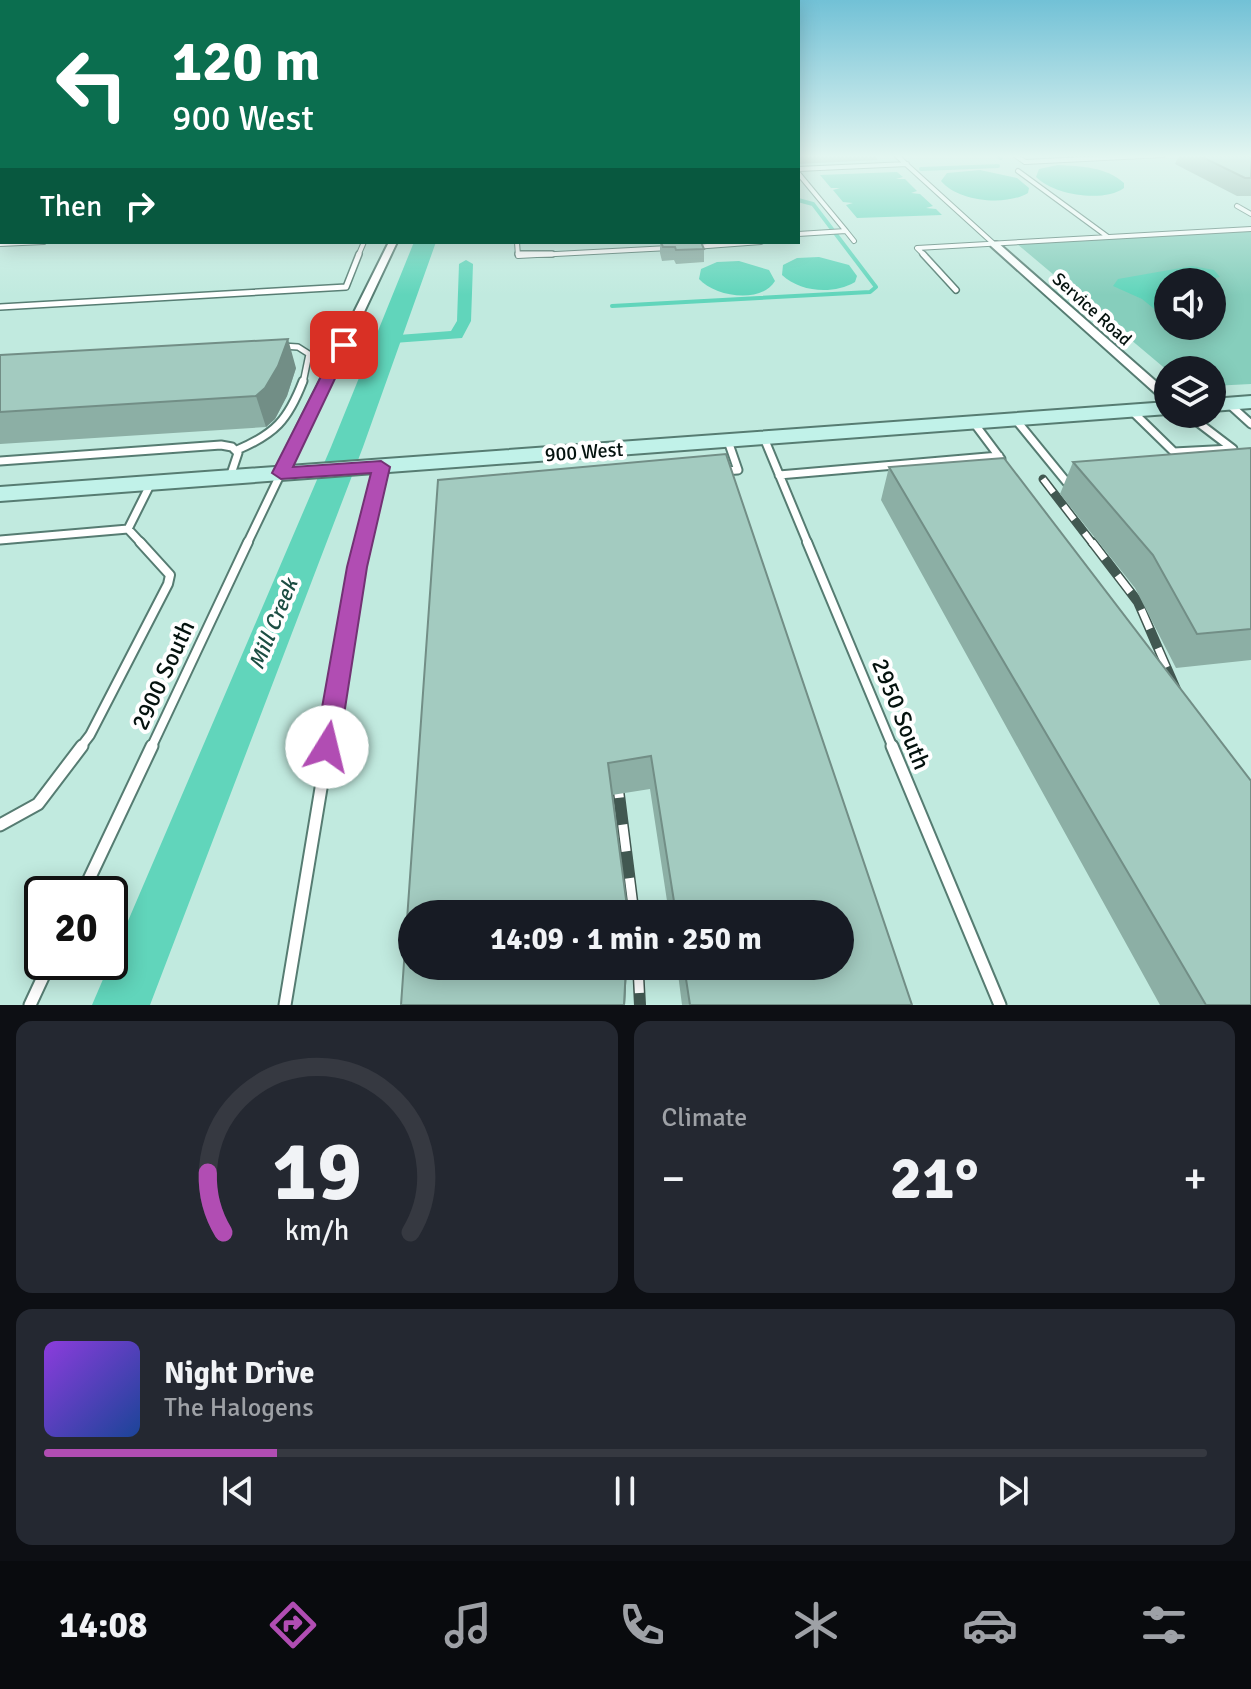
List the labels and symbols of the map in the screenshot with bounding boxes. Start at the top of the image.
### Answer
street label: Service Road [1048,268,1136,350]
pin [310,311,378,379]
street label: 900 West [544,437,624,467]
water label: Mill Creek [243,573,304,673]
street label: 2900 South [125,615,201,735]
street label: 2950 South [865,654,937,774]
position arrow [285,705,369,789]
speed limit sign: 20 [24,876,128,980]

